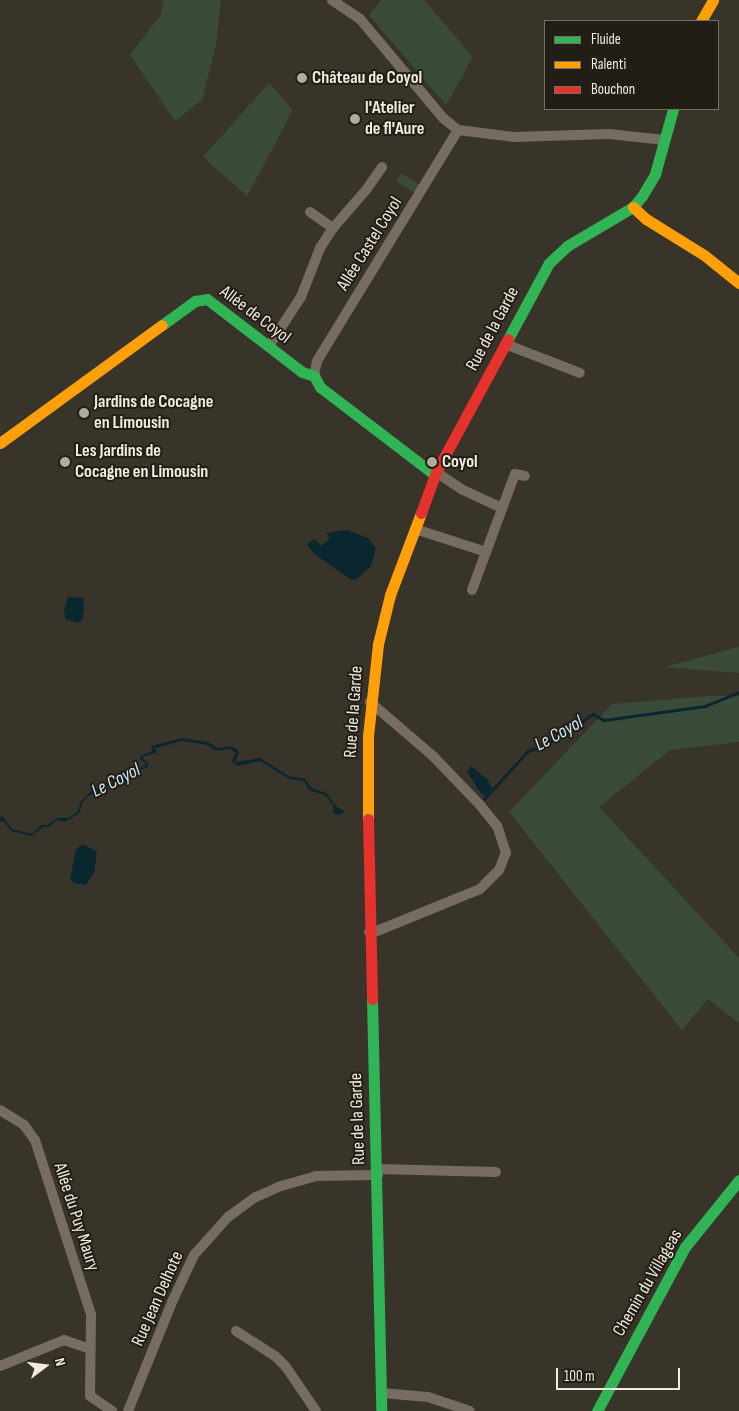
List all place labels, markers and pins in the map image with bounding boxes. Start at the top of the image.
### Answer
place label: Château de Coyol [312,67,422,89]
marker: Château de Coyol [296,72,308,84]
place label: l'Atelier de fl'Aure [365,98,424,140]
marker: l'Atelier de fl'Aure [349,113,361,125]
place label: Jardins de Cocagne en Limousin [94,392,213,434]
marker: Jardins de Cocagne en Limousin [78,407,90,419]
place label: Les Jardins de Cocagne en Limousin [75,441,208,484]
place label: Coyol [442,451,478,473]
marker: Les Jardins de Cocagne en Limousin [59,456,71,468]
marker: Coyol [426,456,438,468]

